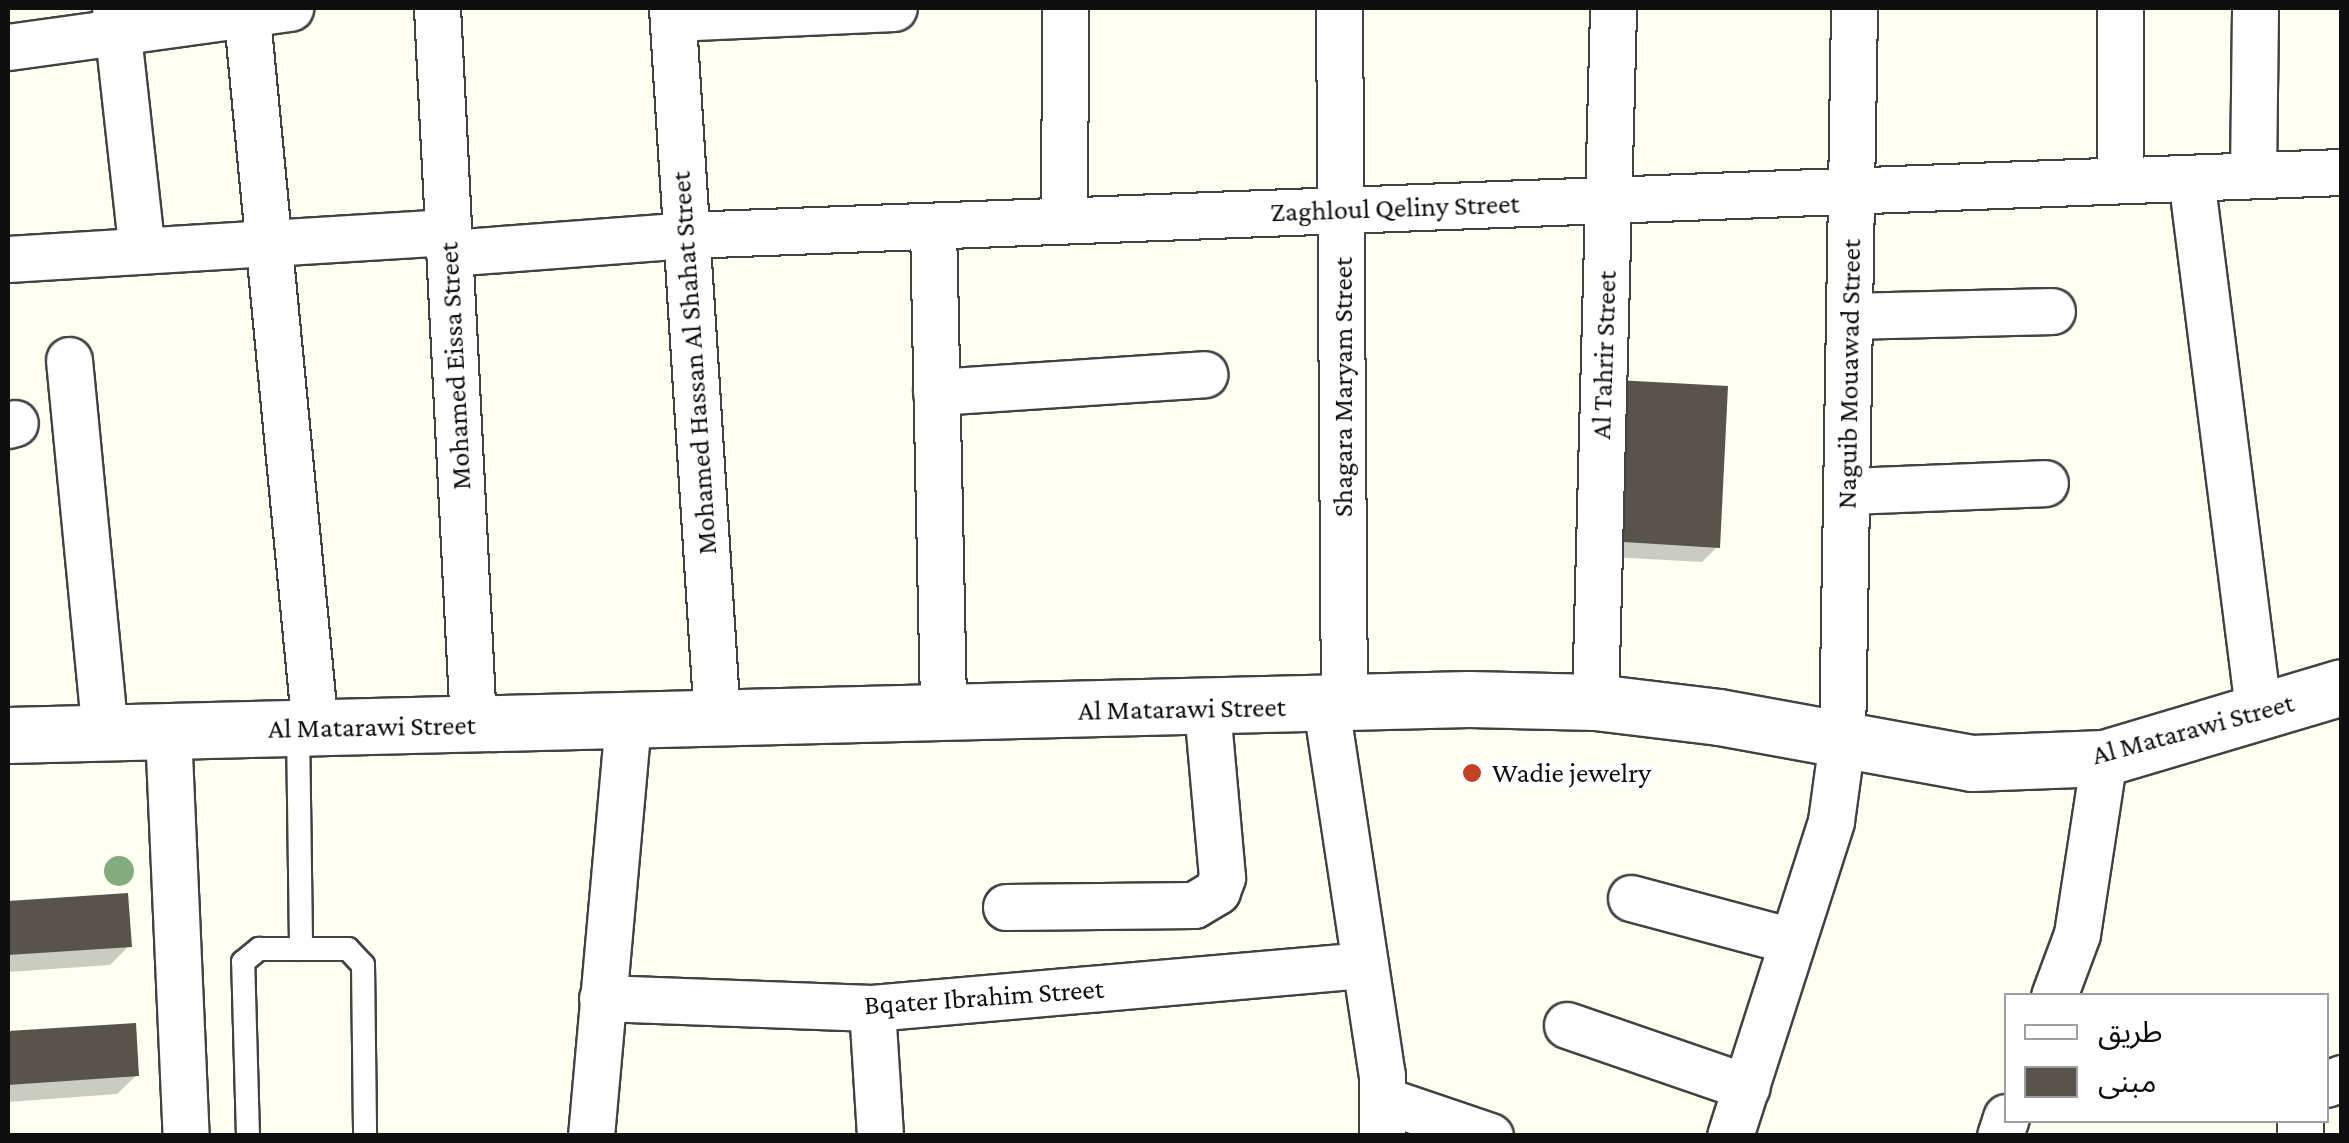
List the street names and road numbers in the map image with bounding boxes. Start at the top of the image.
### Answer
street label: Mohamed Hassan Al Shahat Street [664,170,724,556]
street label: Zaghloul Qeliny Street [1270,187,1520,229]
street label: Naguib Mouawad Street [1830,239,1868,509]
street label: Mohamed Eissa Street [432,241,478,491]
street label: Shagara Maryam Street [1326,257,1360,517]
street label: Al Tahrir Street [1584,270,1624,440]
street label: Al Matarawi Street [2088,686,2298,772]
street label: Al Matarawi Street [1078,690,1286,728]
street label: Al Matarawi Street [268,708,476,746]
street label: Bqater Ibrahim Street [863,972,1105,1022]

